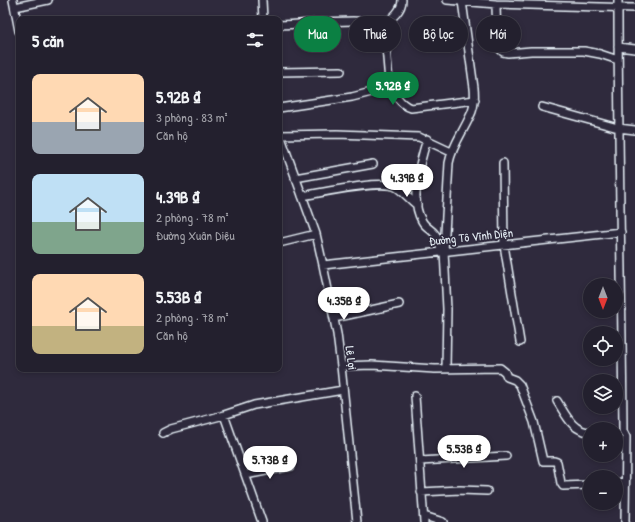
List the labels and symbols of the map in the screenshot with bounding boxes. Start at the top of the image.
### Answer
pin: 5.92B ₫ [356,72,430,106]
pin: 4.39B ₫ [370,164,444,198]
street label: Đường Tô Vĩnh Diện [428,224,514,249]
north arrow [583,278,623,318]
pin: 4.35B ₫ [307,287,381,321]
street label: Lê Lợi [342,345,361,371]
pin: 5.53B ₫ [427,435,501,469]
pin: 5.73B ₫ [233,446,307,480]

